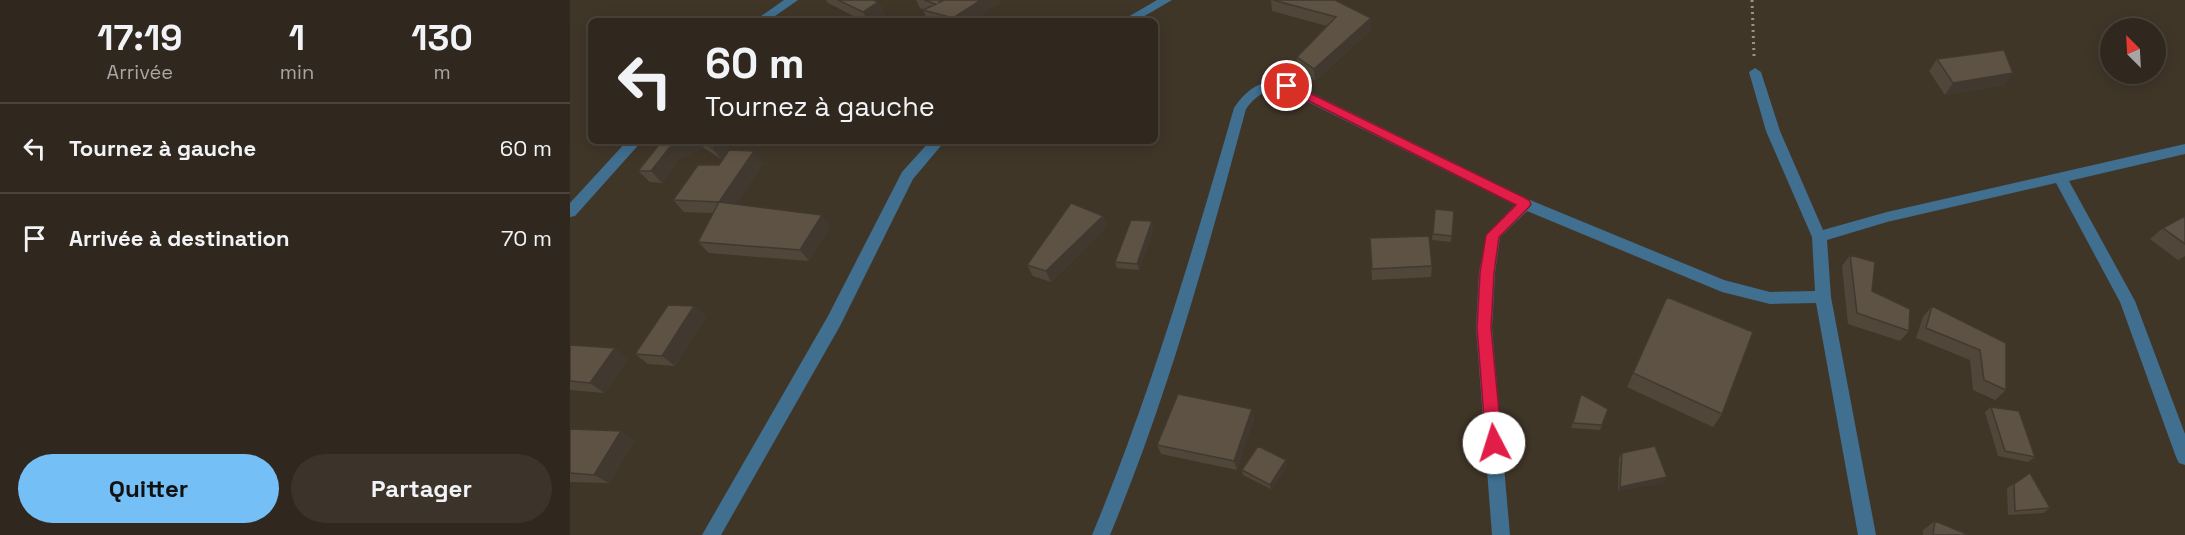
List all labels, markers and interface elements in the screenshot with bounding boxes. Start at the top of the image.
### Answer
text: 17:19 [97,15,183,61]
text: 1 [289,15,305,61]
text: 130 [411,15,473,61]
north arrow [2100,18,2166,84]
map controls [2100,18,2166,84]
text: 60 m [705,37,805,90]
icon: left [606,42,684,120]
text: Arrivée [107,59,173,85]
text: min [280,59,314,85]
text: m [433,59,451,85]
pin [1261,60,1312,111]
icon: arrive [1270,69,1303,102]
text: Tournez à gauche [705,89,935,124]
icon: left [18,132,51,165]
text: Tournez à gauche [69,134,256,162]
text: 60 m [500,134,552,162]
icon: arrive [18,222,51,255]
text: Arrivée à destination [69,224,290,252]
text: 70 m [501,224,552,252]
position arrow [1462,411,1526,475]
button: Quitter [18,454,279,523]
button: Partager [291,454,552,523]

